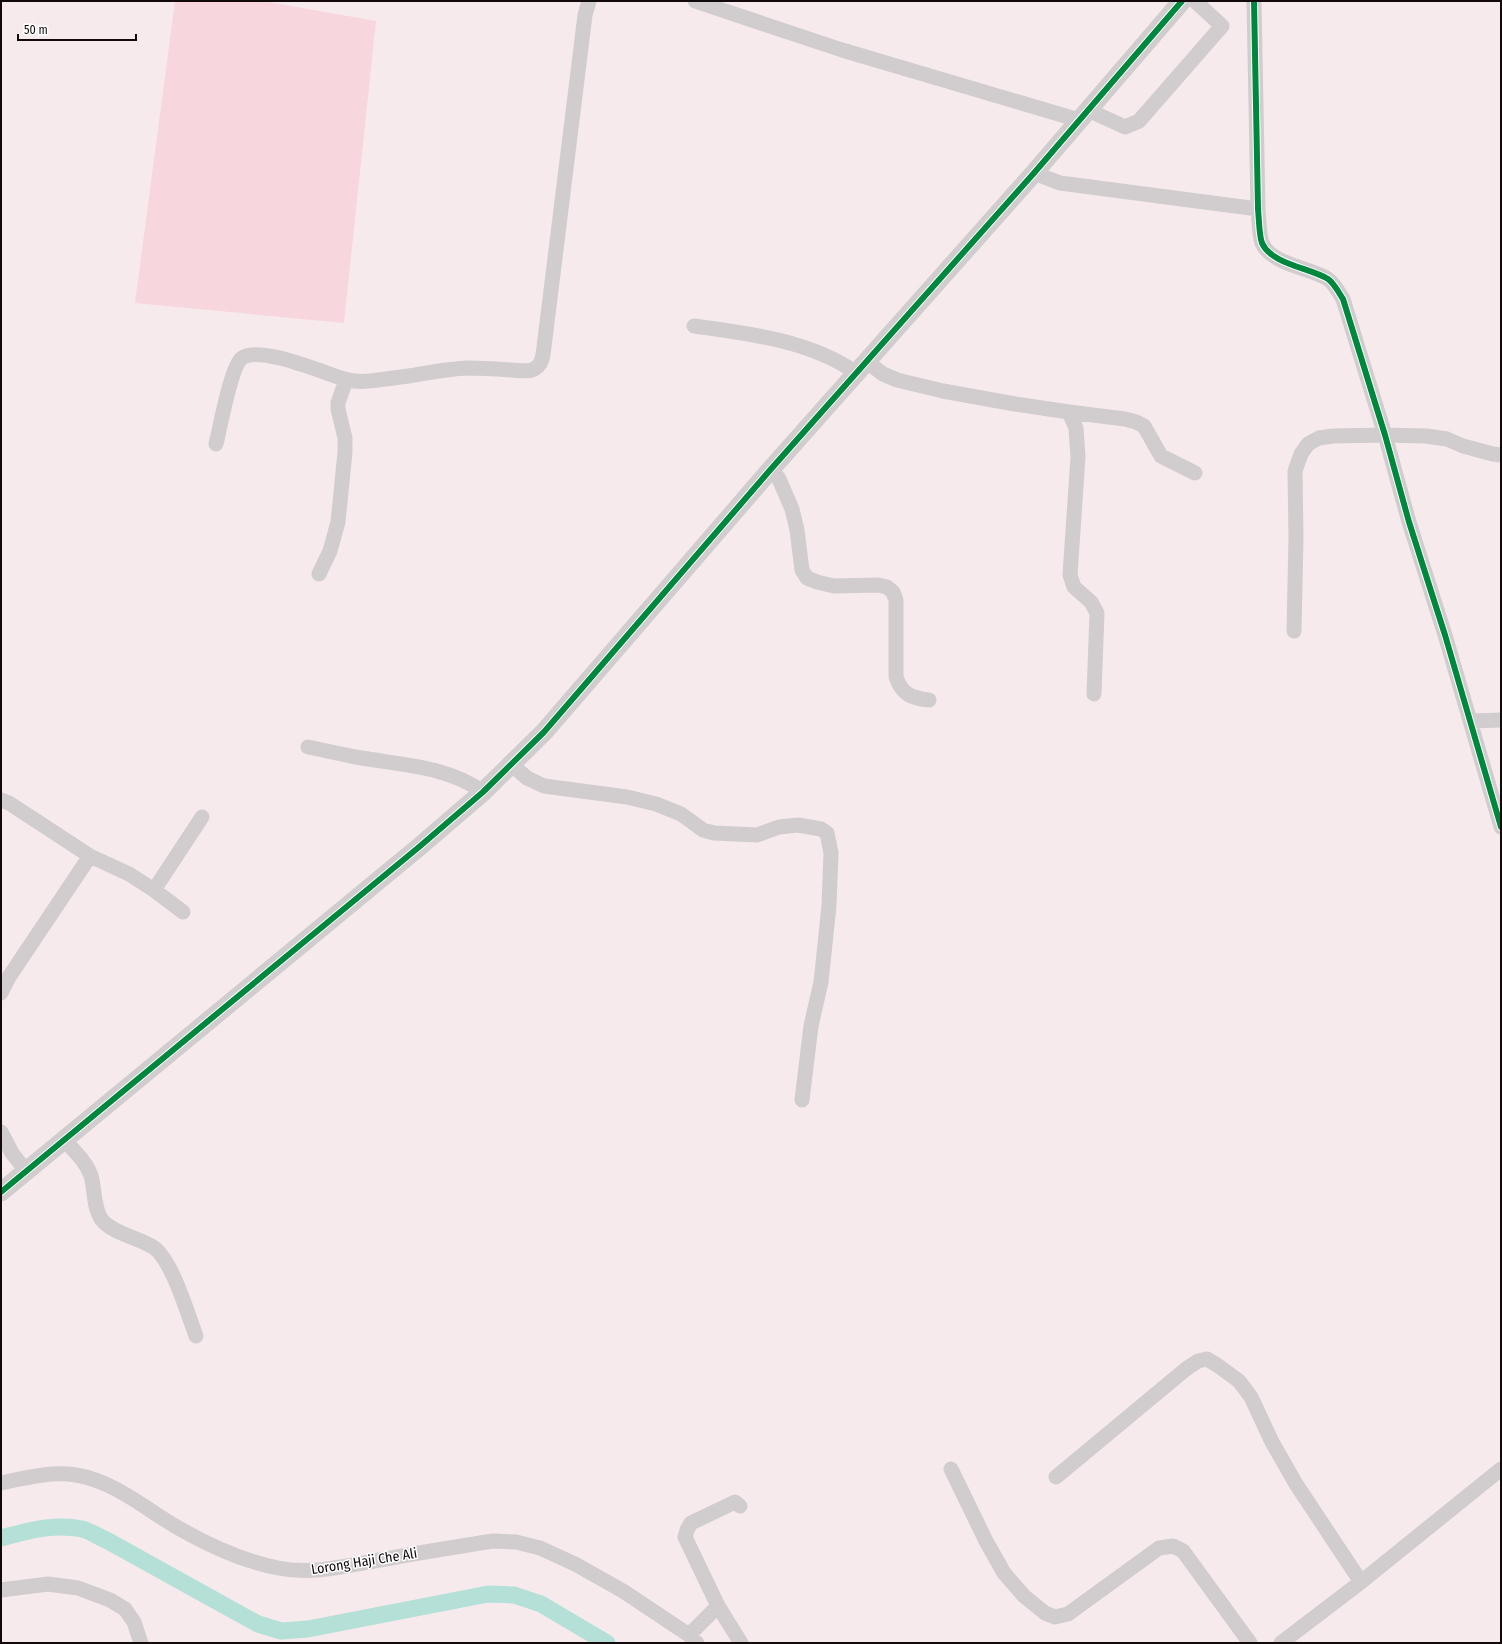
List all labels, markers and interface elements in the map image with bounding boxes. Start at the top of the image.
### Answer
scale bar [18,16,136,42]
text: 50 m [24,23,48,37]
street label: Lorong Haji Che Ali [310,1545,418,1578]

